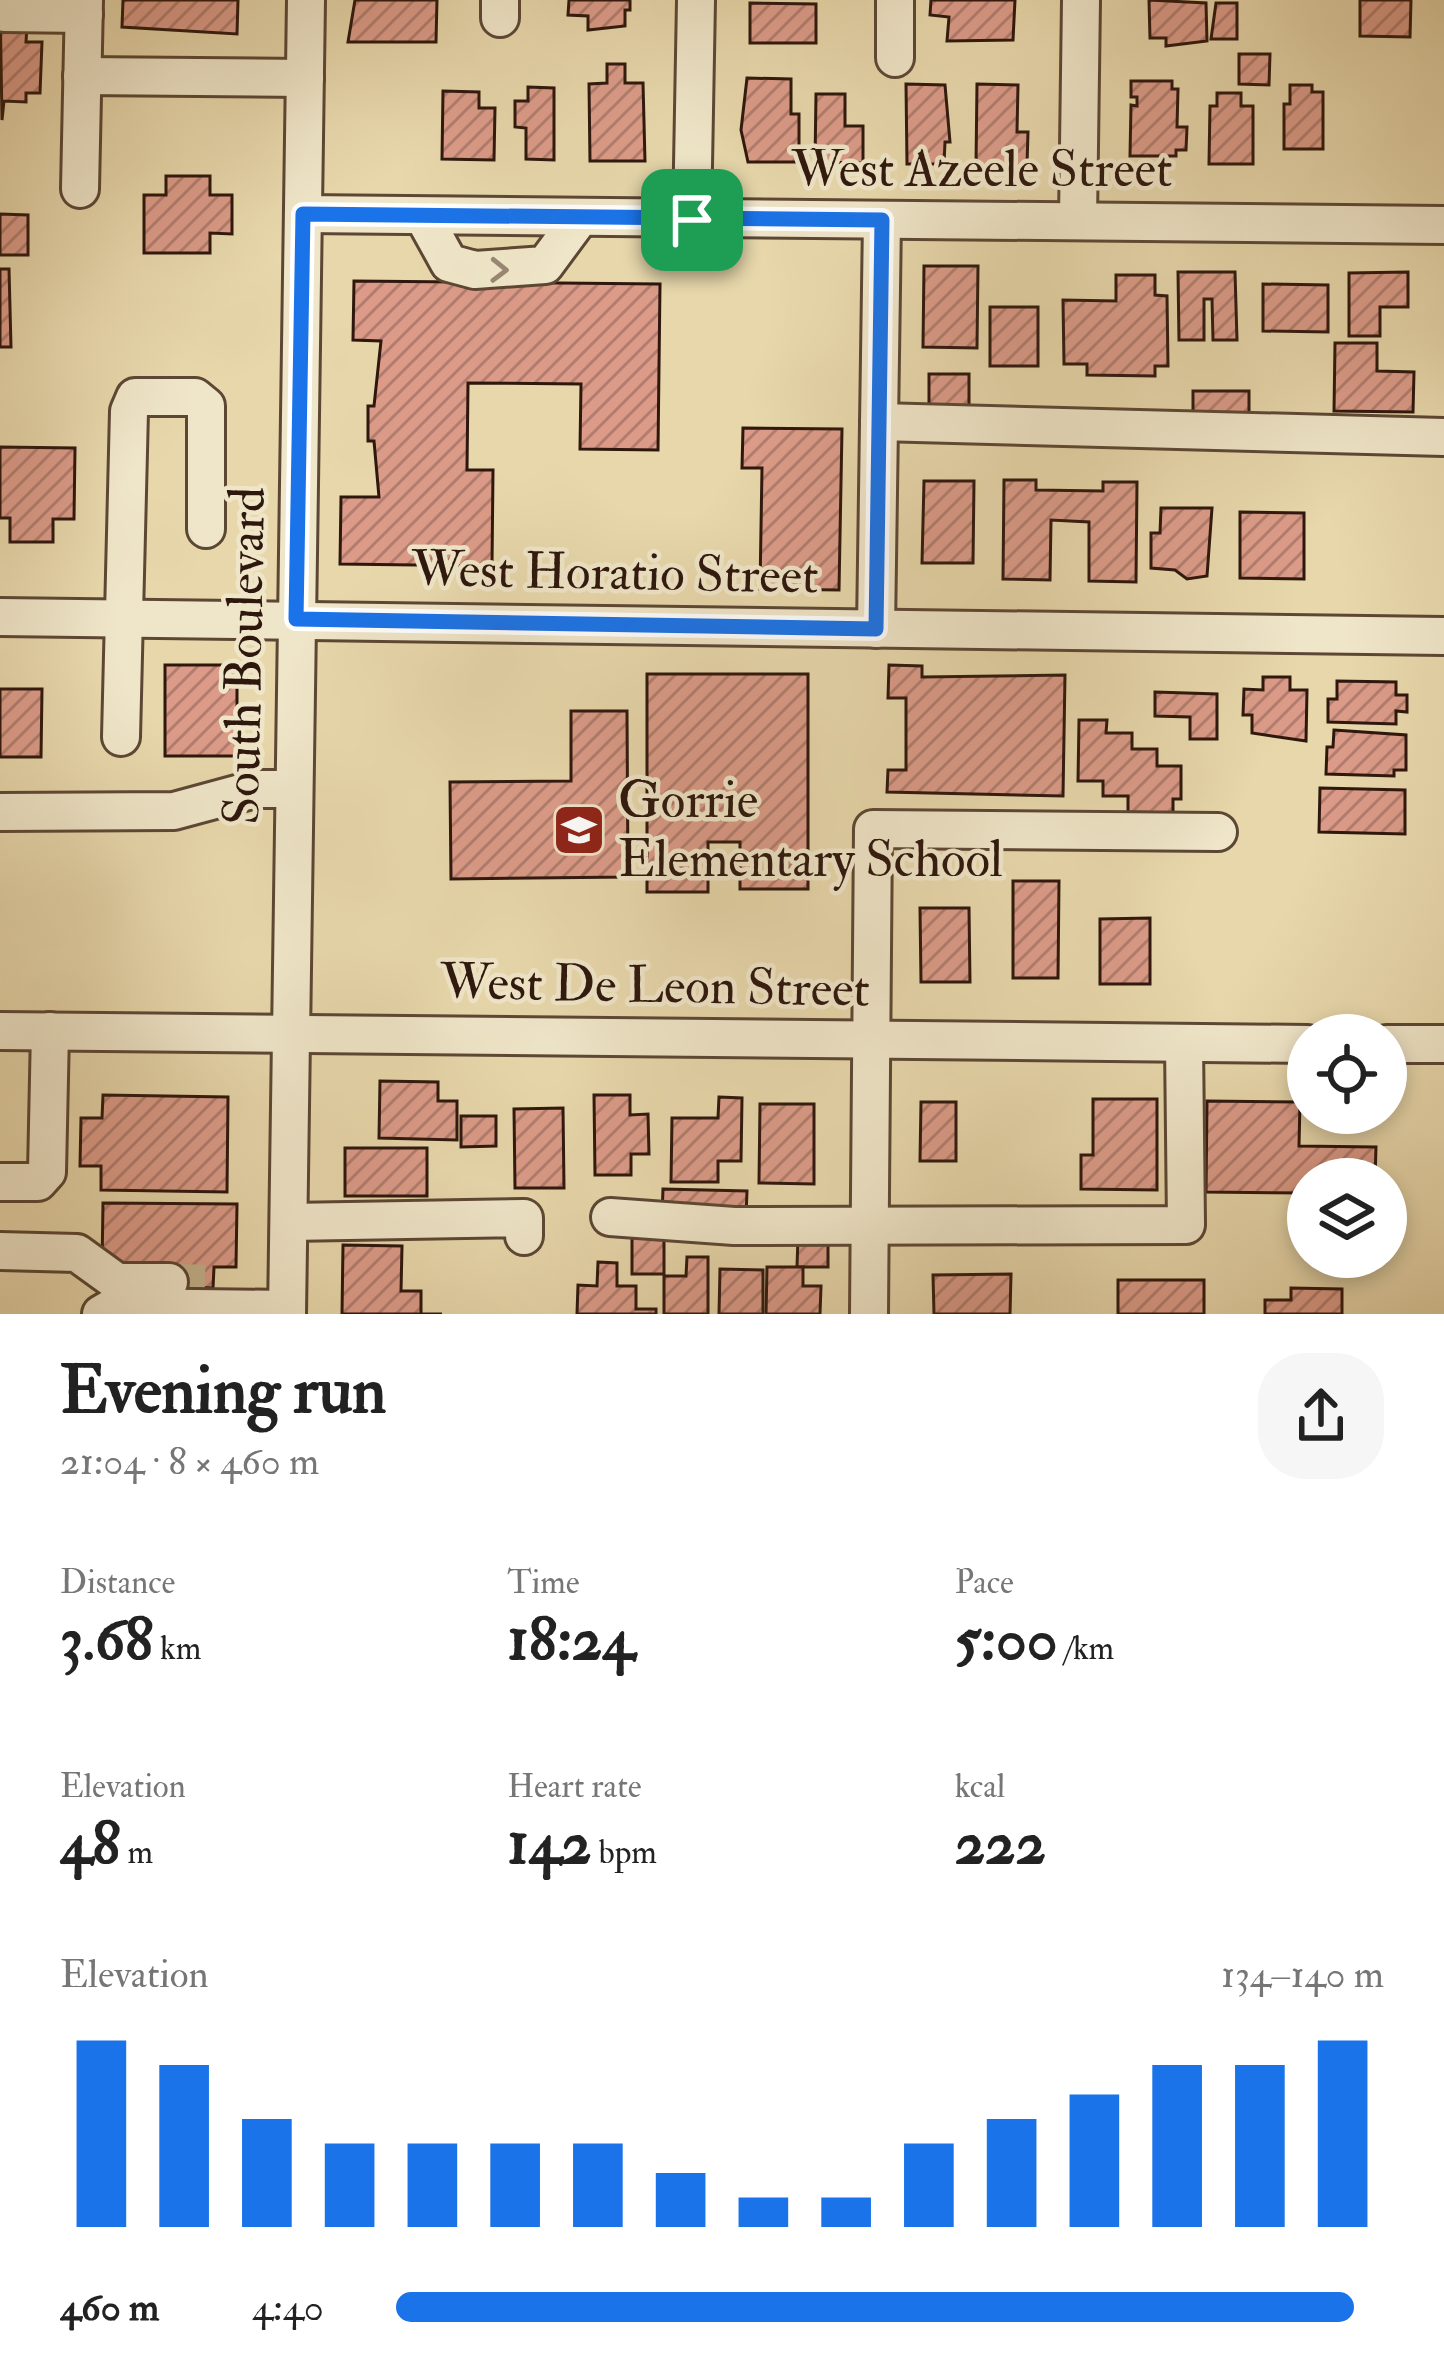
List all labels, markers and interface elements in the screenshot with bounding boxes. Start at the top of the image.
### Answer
street label: West Azeele Street [791,138,1172,202]
pin [641,169,743,271]
icon: arrive [659,187,725,253]
one-way arrow [490,257,509,283]
street label: South Boulevard [210,486,280,826]
street label: West Horatio Street [410,537,819,609]
place label: Gorrie Elementary School [618,769,1003,892]
school or university icon: Gorrie Elementary School [551,802,607,858]
street label: West De Leon Street [439,950,870,1022]
map controls [1287,1014,1407,1278]
button: locate [1287,1014,1407,1134]
button: layers [1287,1158,1407,1278]
text: Evening run [60,1350,386,1433]
button: share [1258,1353,1384,1479]
text: 21:04 · 8 × 460 m [60,1437,319,1486]
text: Distance [60,1562,175,1603]
text: Time [507,1562,579,1603]
text: Pace [955,1562,1014,1603]
text: 3.68 [60,1603,153,1678]
text: 18:24 [507,1603,635,1678]
text: 5:00 [955,1603,1057,1678]
text: km [153,1628,201,1669]
text: /km [1057,1628,1114,1669]
text: Elevation [60,1766,186,1807]
text: Heart rate [507,1766,642,1807]
text: kcal [955,1766,1005,1807]
text: 48 [60,1807,121,1882]
text: 142 [507,1807,592,1882]
text: 222 [955,1807,1046,1882]
text: m [121,1832,153,1873]
text: bpm [592,1832,657,1873]
text: Elevation [60,1950,209,1999]
text: 134–140 m [1221,1950,1384,1999]
text: 460 m [60,2283,159,2332]
text: 4:40 [252,2283,324,2332]

